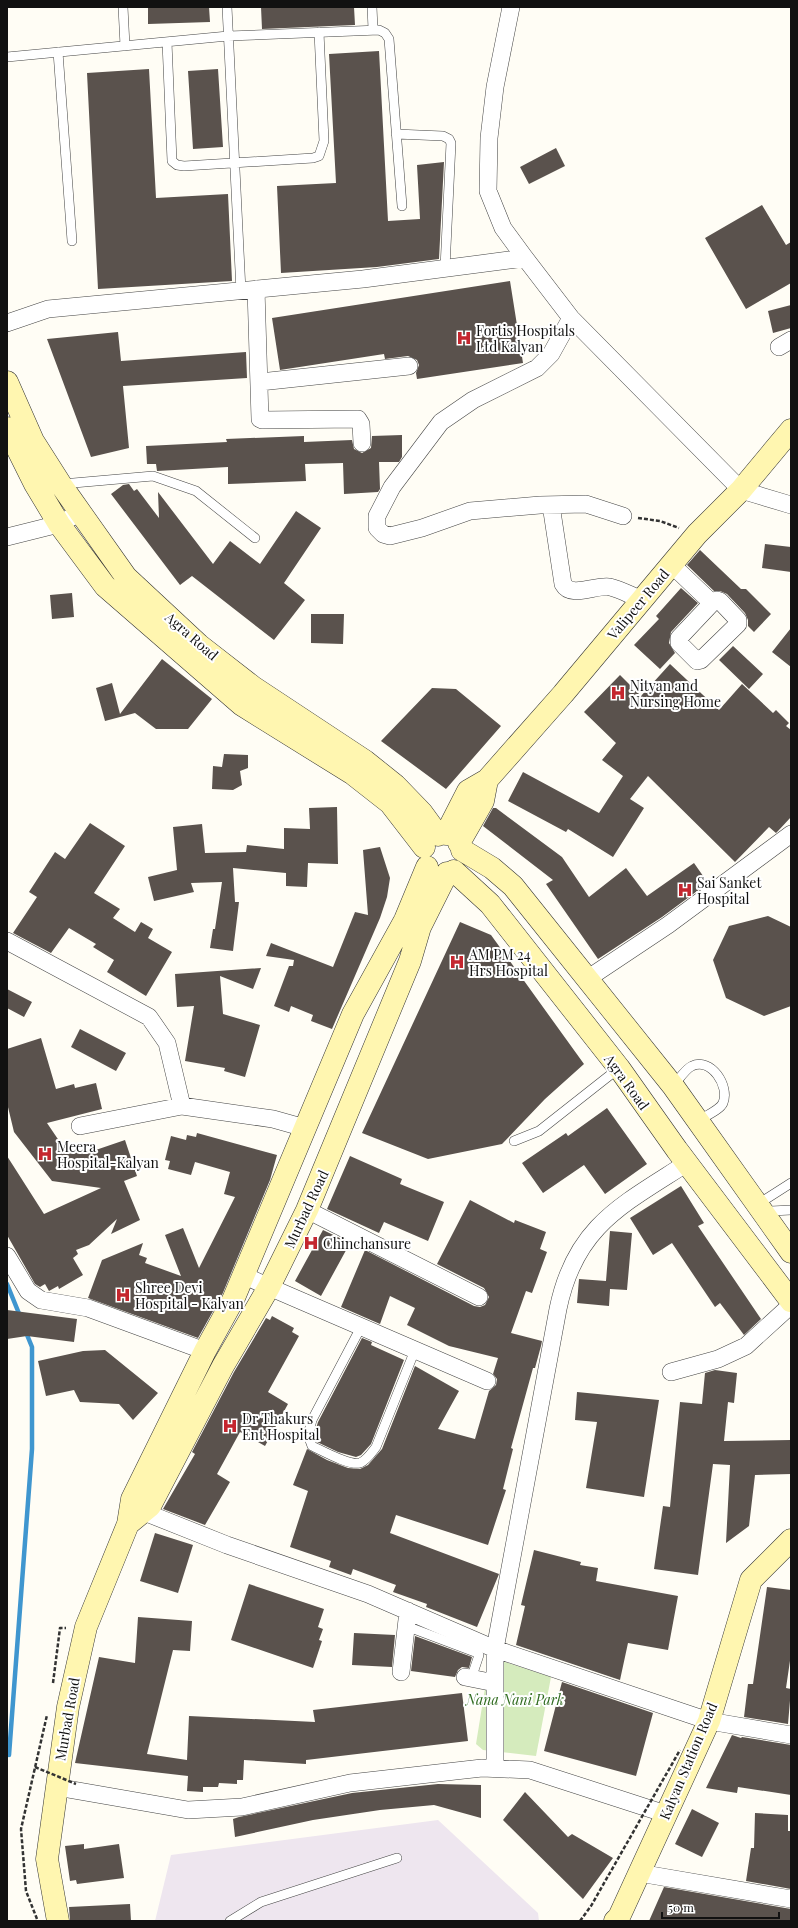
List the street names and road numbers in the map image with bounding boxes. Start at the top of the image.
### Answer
street label: Valipeer Road [602,565,673,644]
street label: Agra Road [161,607,223,664]
street label: Agra Road [600,1049,654,1114]
street label: Murbad Road [280,1167,332,1251]
street label: Murbad Road [50,1676,84,1762]
street label: Kalyan Station Road [655,1699,721,1823]

